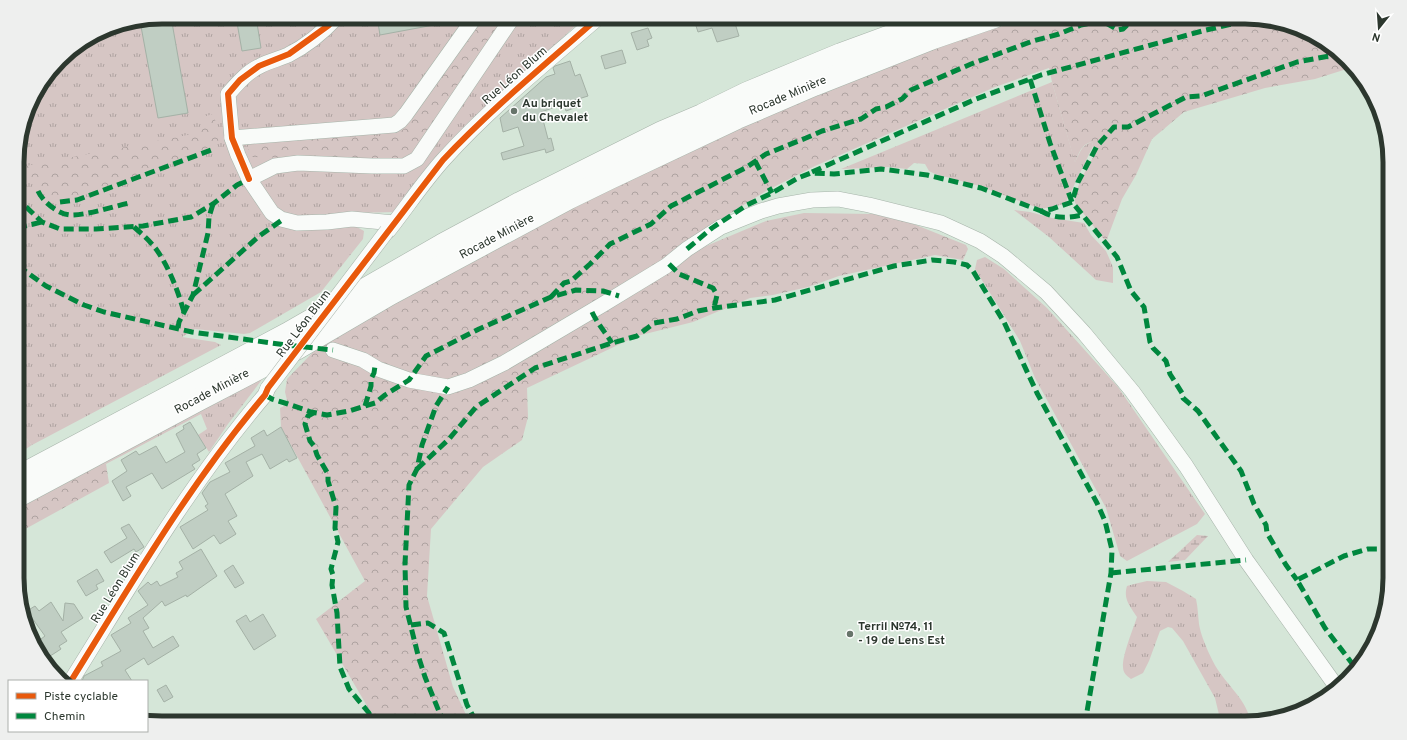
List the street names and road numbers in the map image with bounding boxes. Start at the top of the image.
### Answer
street label: Rue Léon Blum [479,43,551,109]
street label: Rocade Minière [747,72,829,120]
street label: Rocade Minière [457,211,537,263]
street label: Rue Léon Blum [273,287,335,361]
street label: Rocade Minière [172,366,252,418]
street label: Rue Léon Blum [88,549,144,627]

